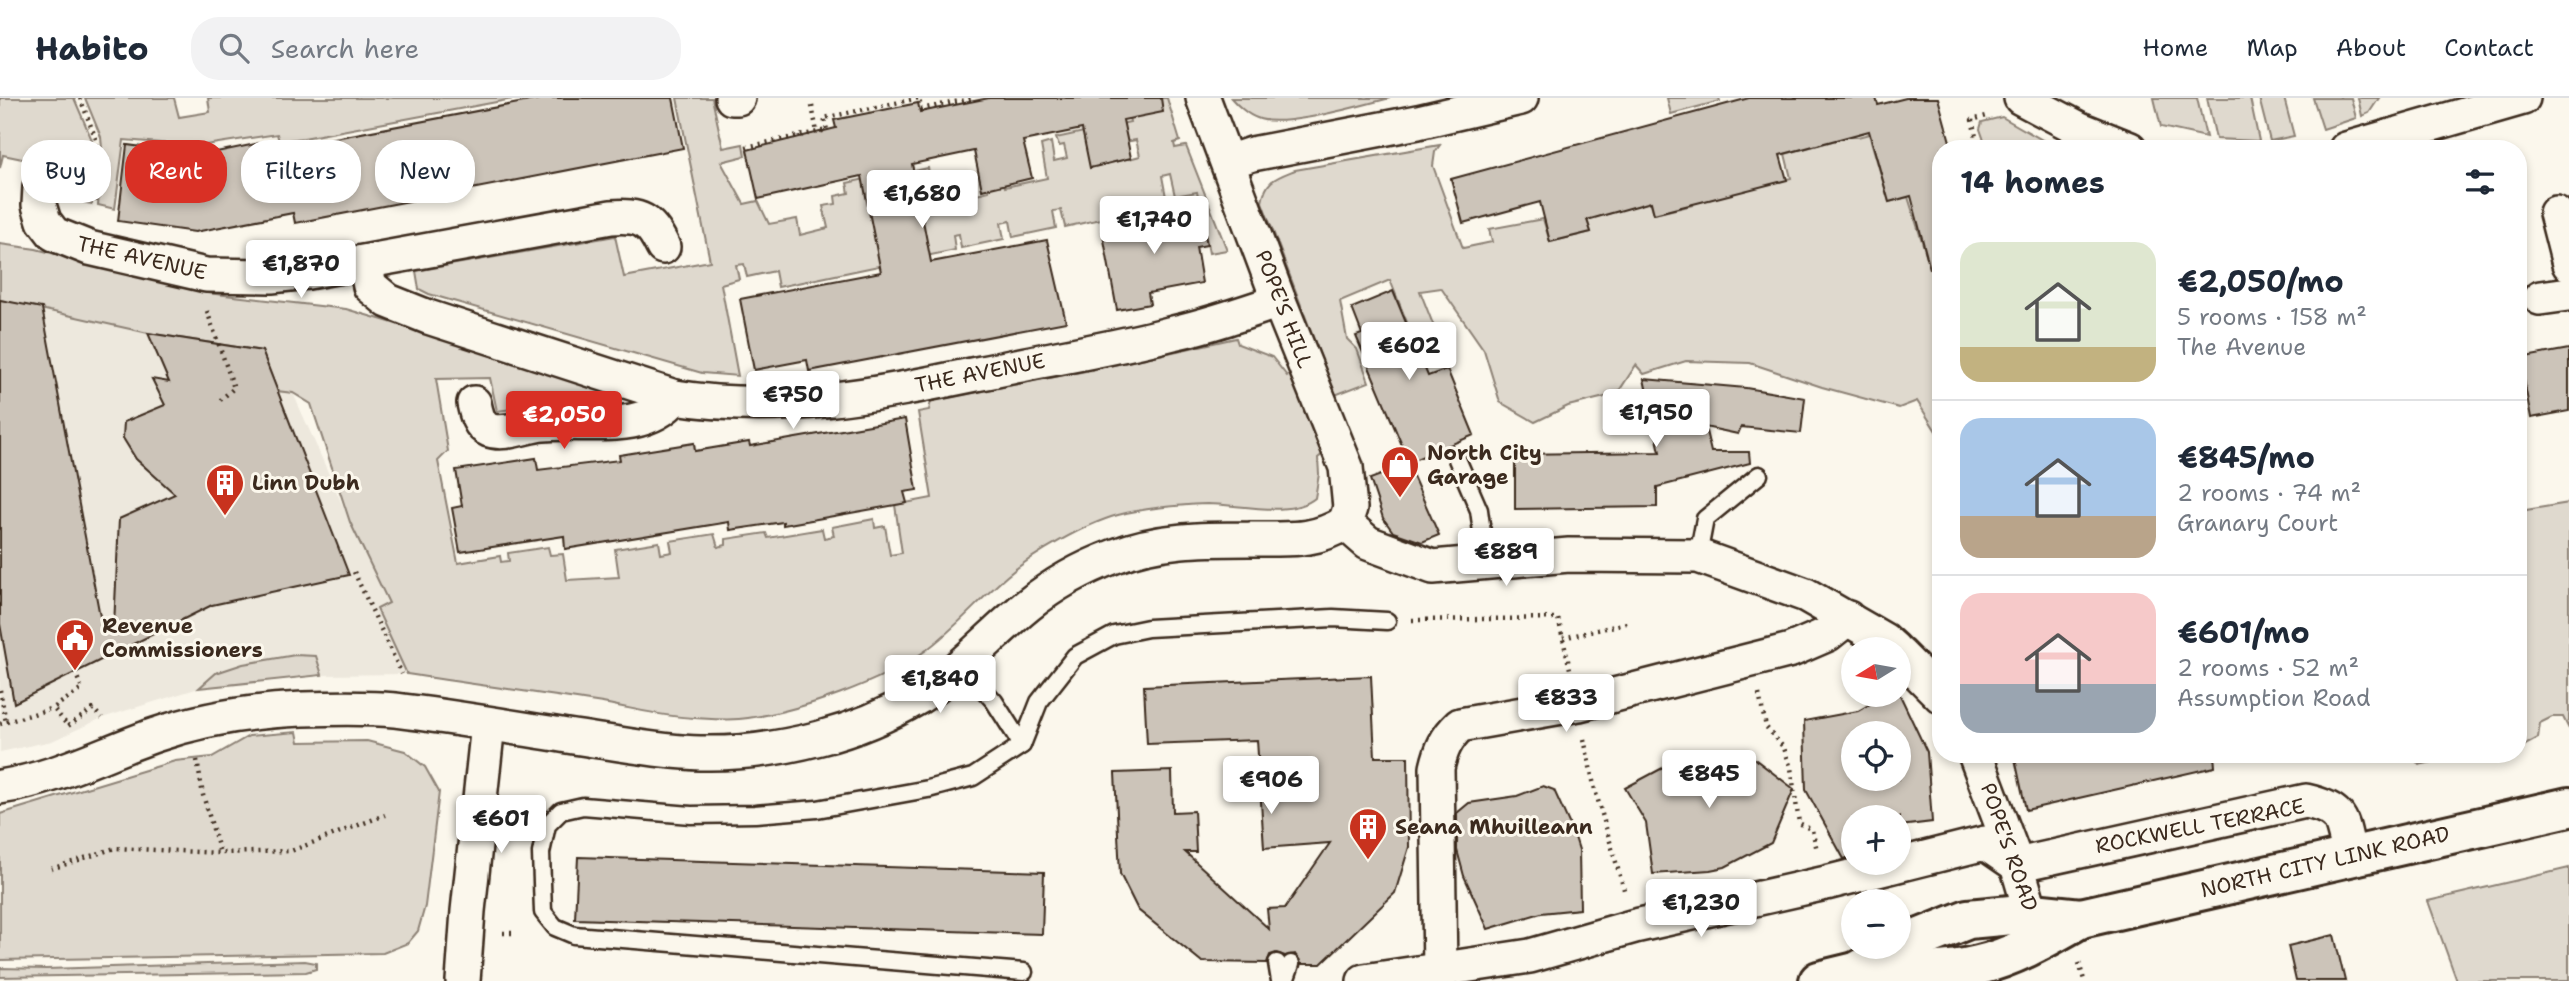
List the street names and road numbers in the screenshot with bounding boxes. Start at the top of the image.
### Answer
street label: THE AVENUE [74,229,210,287]
street label: POPE'S HILL [1249,246,1320,372]
street label: THE AVENUE [912,347,1048,399]
street label: POPE'S ROAD [1974,779,2044,915]
street label: ROCKWELL TERRACE [2093,792,2307,860]
street label: NORTH CITY LINK ROAD [2198,820,2452,904]

